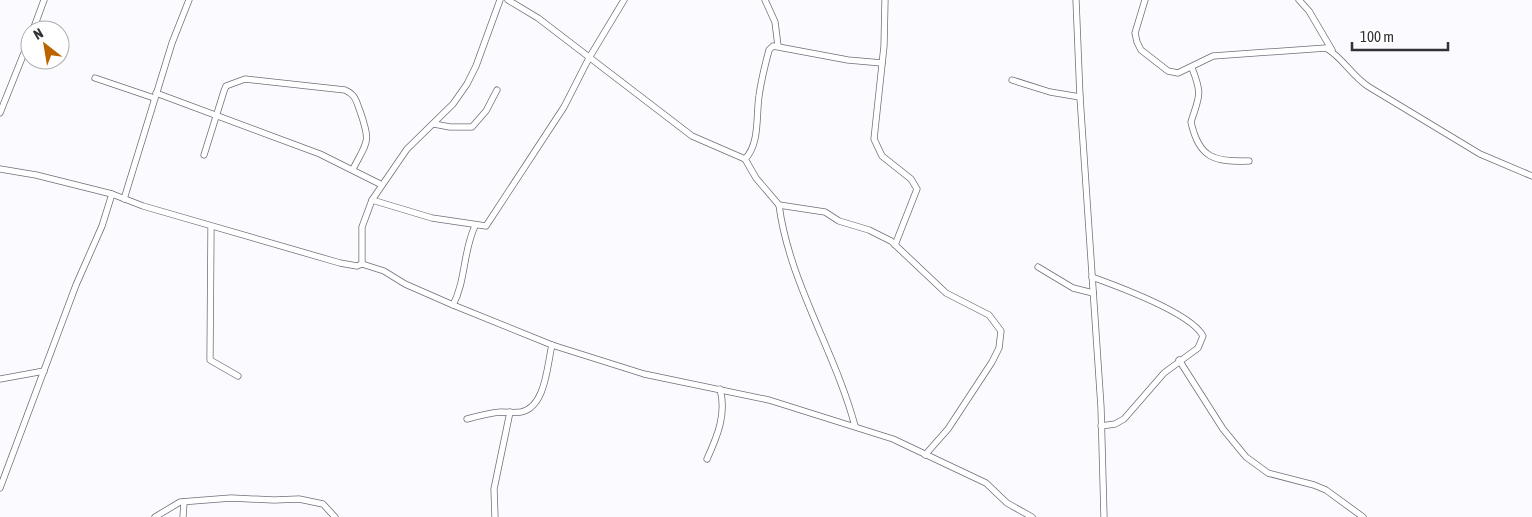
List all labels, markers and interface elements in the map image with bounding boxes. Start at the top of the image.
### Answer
north arrow [20,20,70,70]
scale bar [1352,20,1448,52]
text: N [31,25,46,43]
text: 100 m [1360,28,1394,45]

